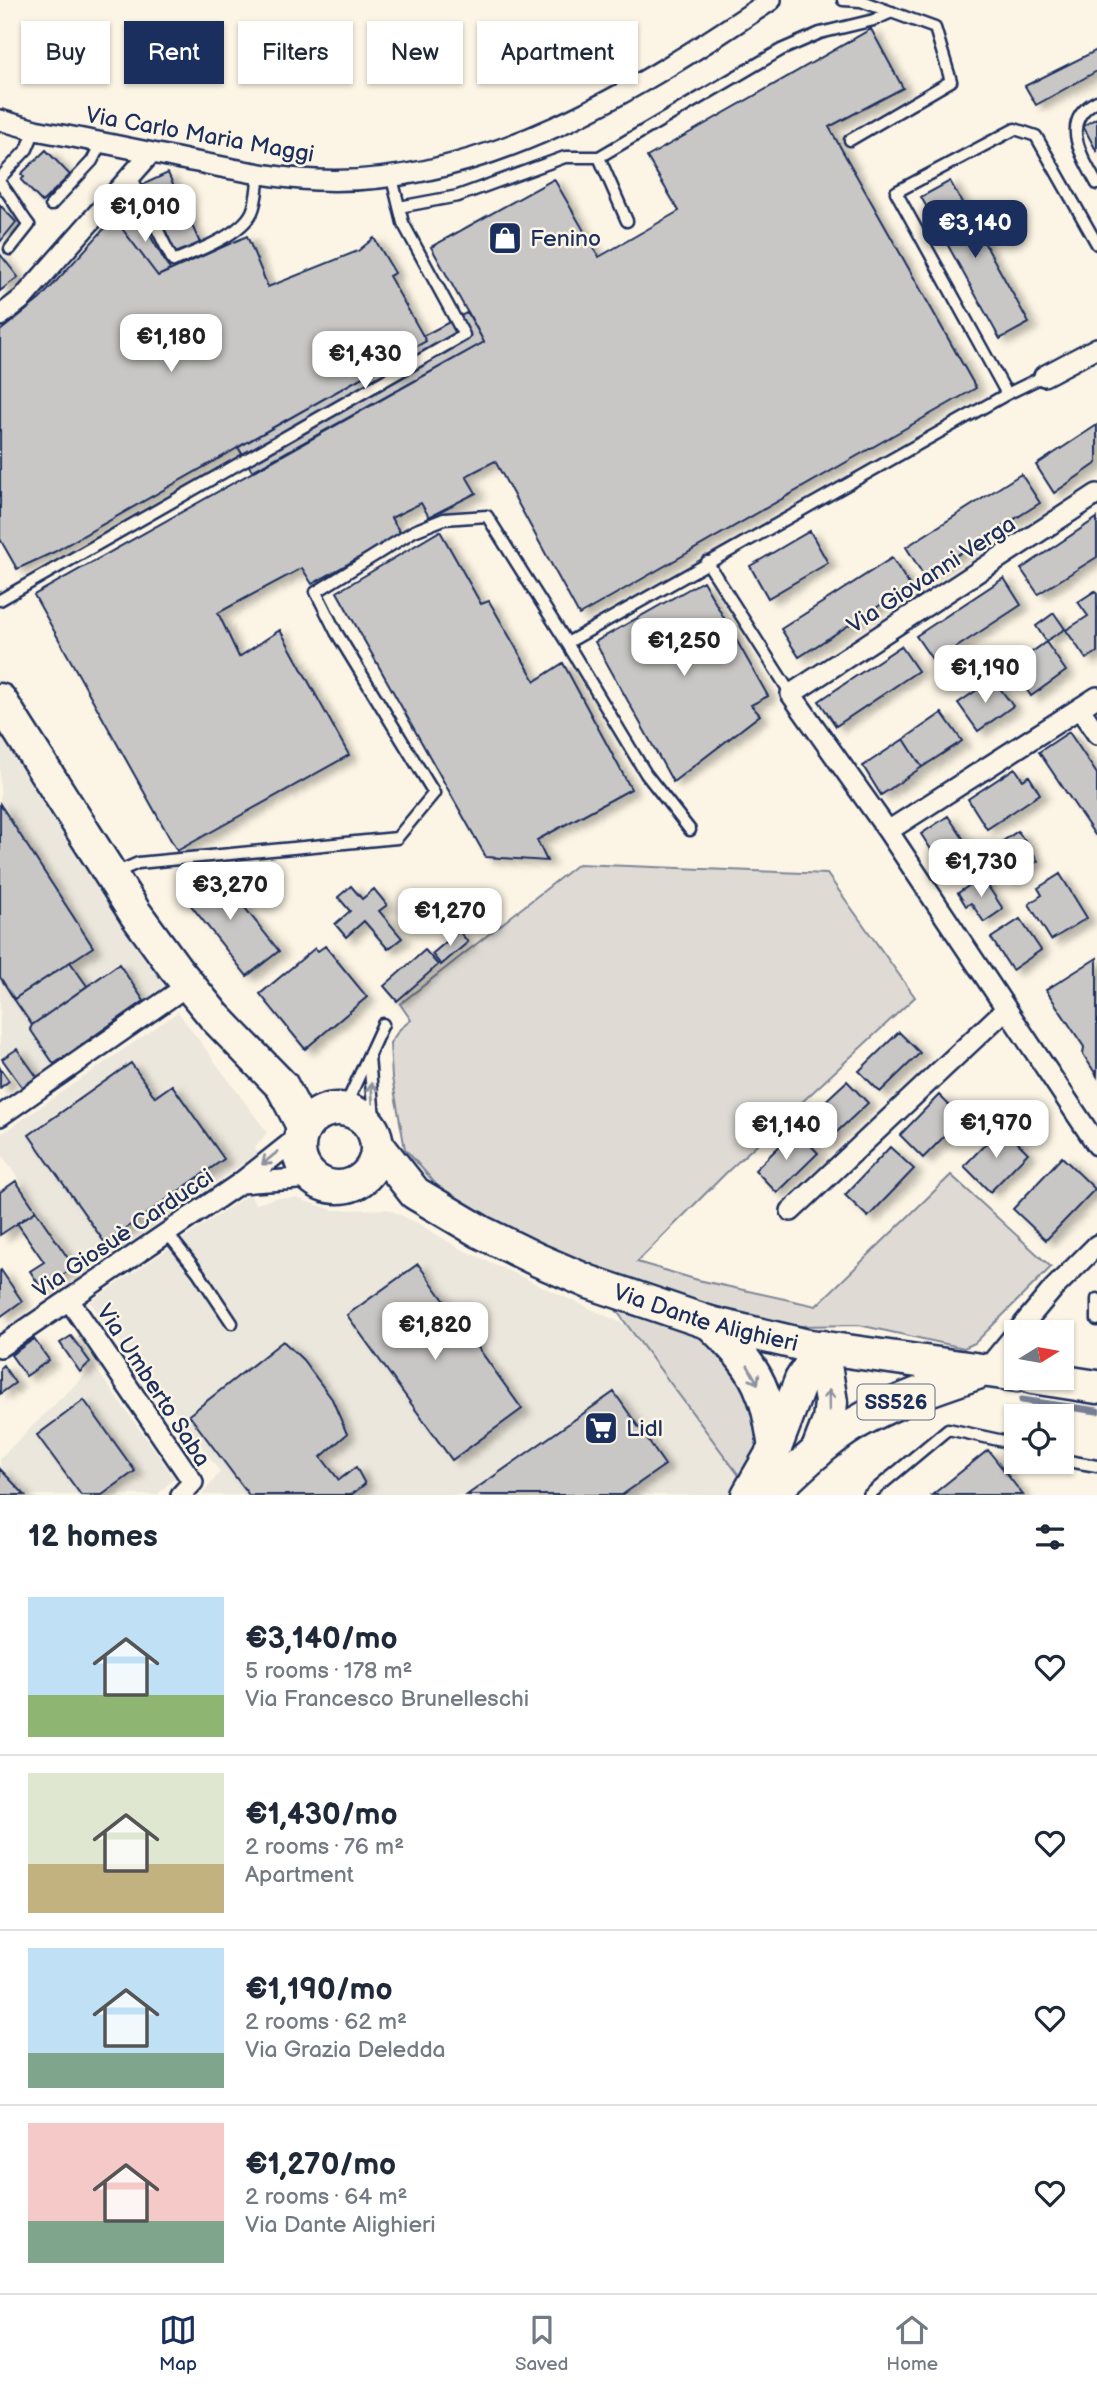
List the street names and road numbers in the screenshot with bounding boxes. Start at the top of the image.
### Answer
street label: Via Carlo Maria Maggi [83,101,316,169]
street label: Via Giovanni Verga [842,510,1021,640]
street label: Via Giosuè Carducci [28,1163,219,1305]
street label: Via Dante Alighieri [610,1278,801,1358]
street label: Via Umberto Saba [90,1299,216,1472]
road number: SS526 [858,1384,934,1420]

